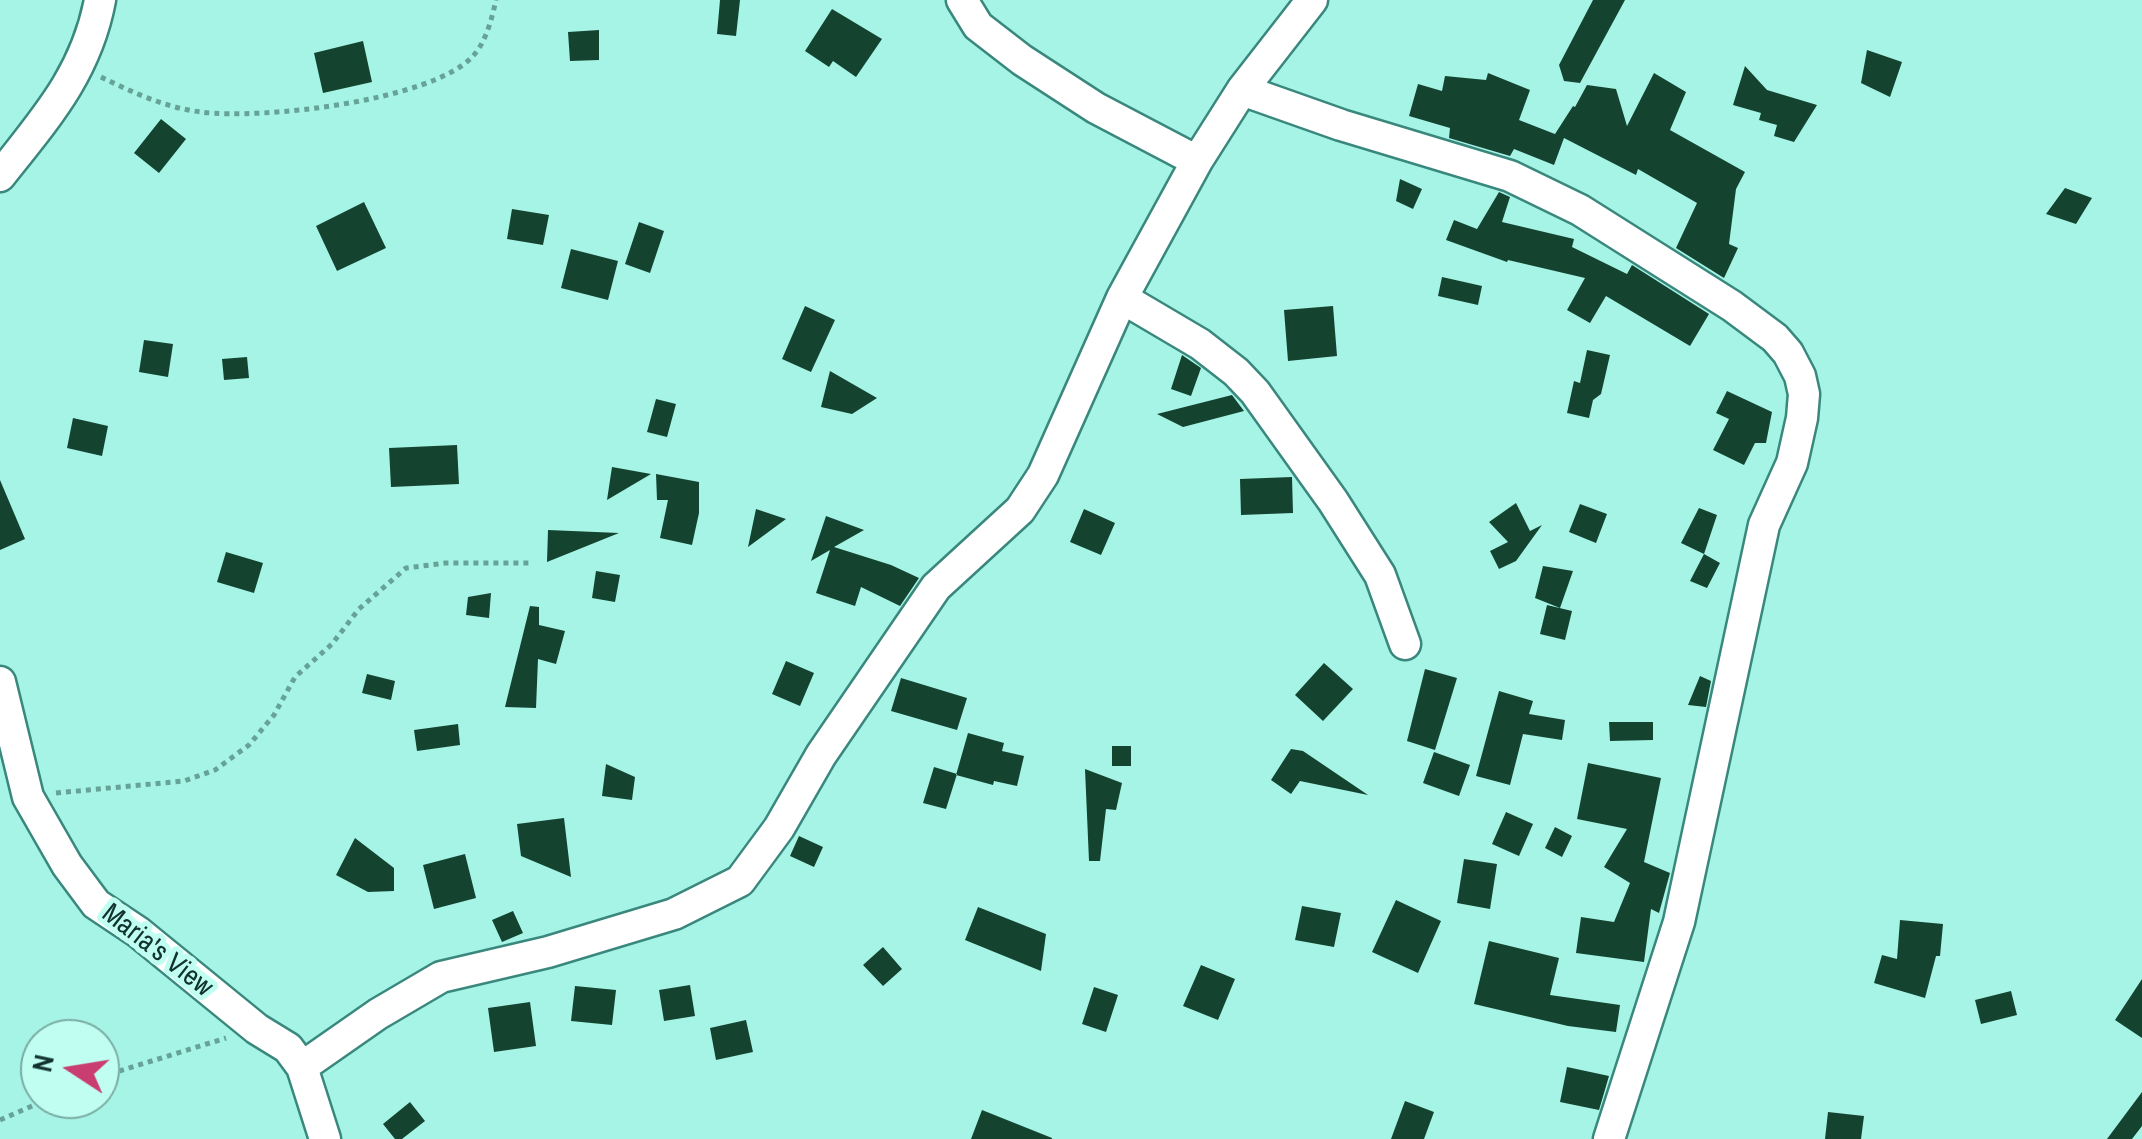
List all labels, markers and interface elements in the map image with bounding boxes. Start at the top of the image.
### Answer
street label: Maria's View [95,897,219,1005]
north arrow [20,1019,120,1119]
text: N [22,1051,63,1075]

